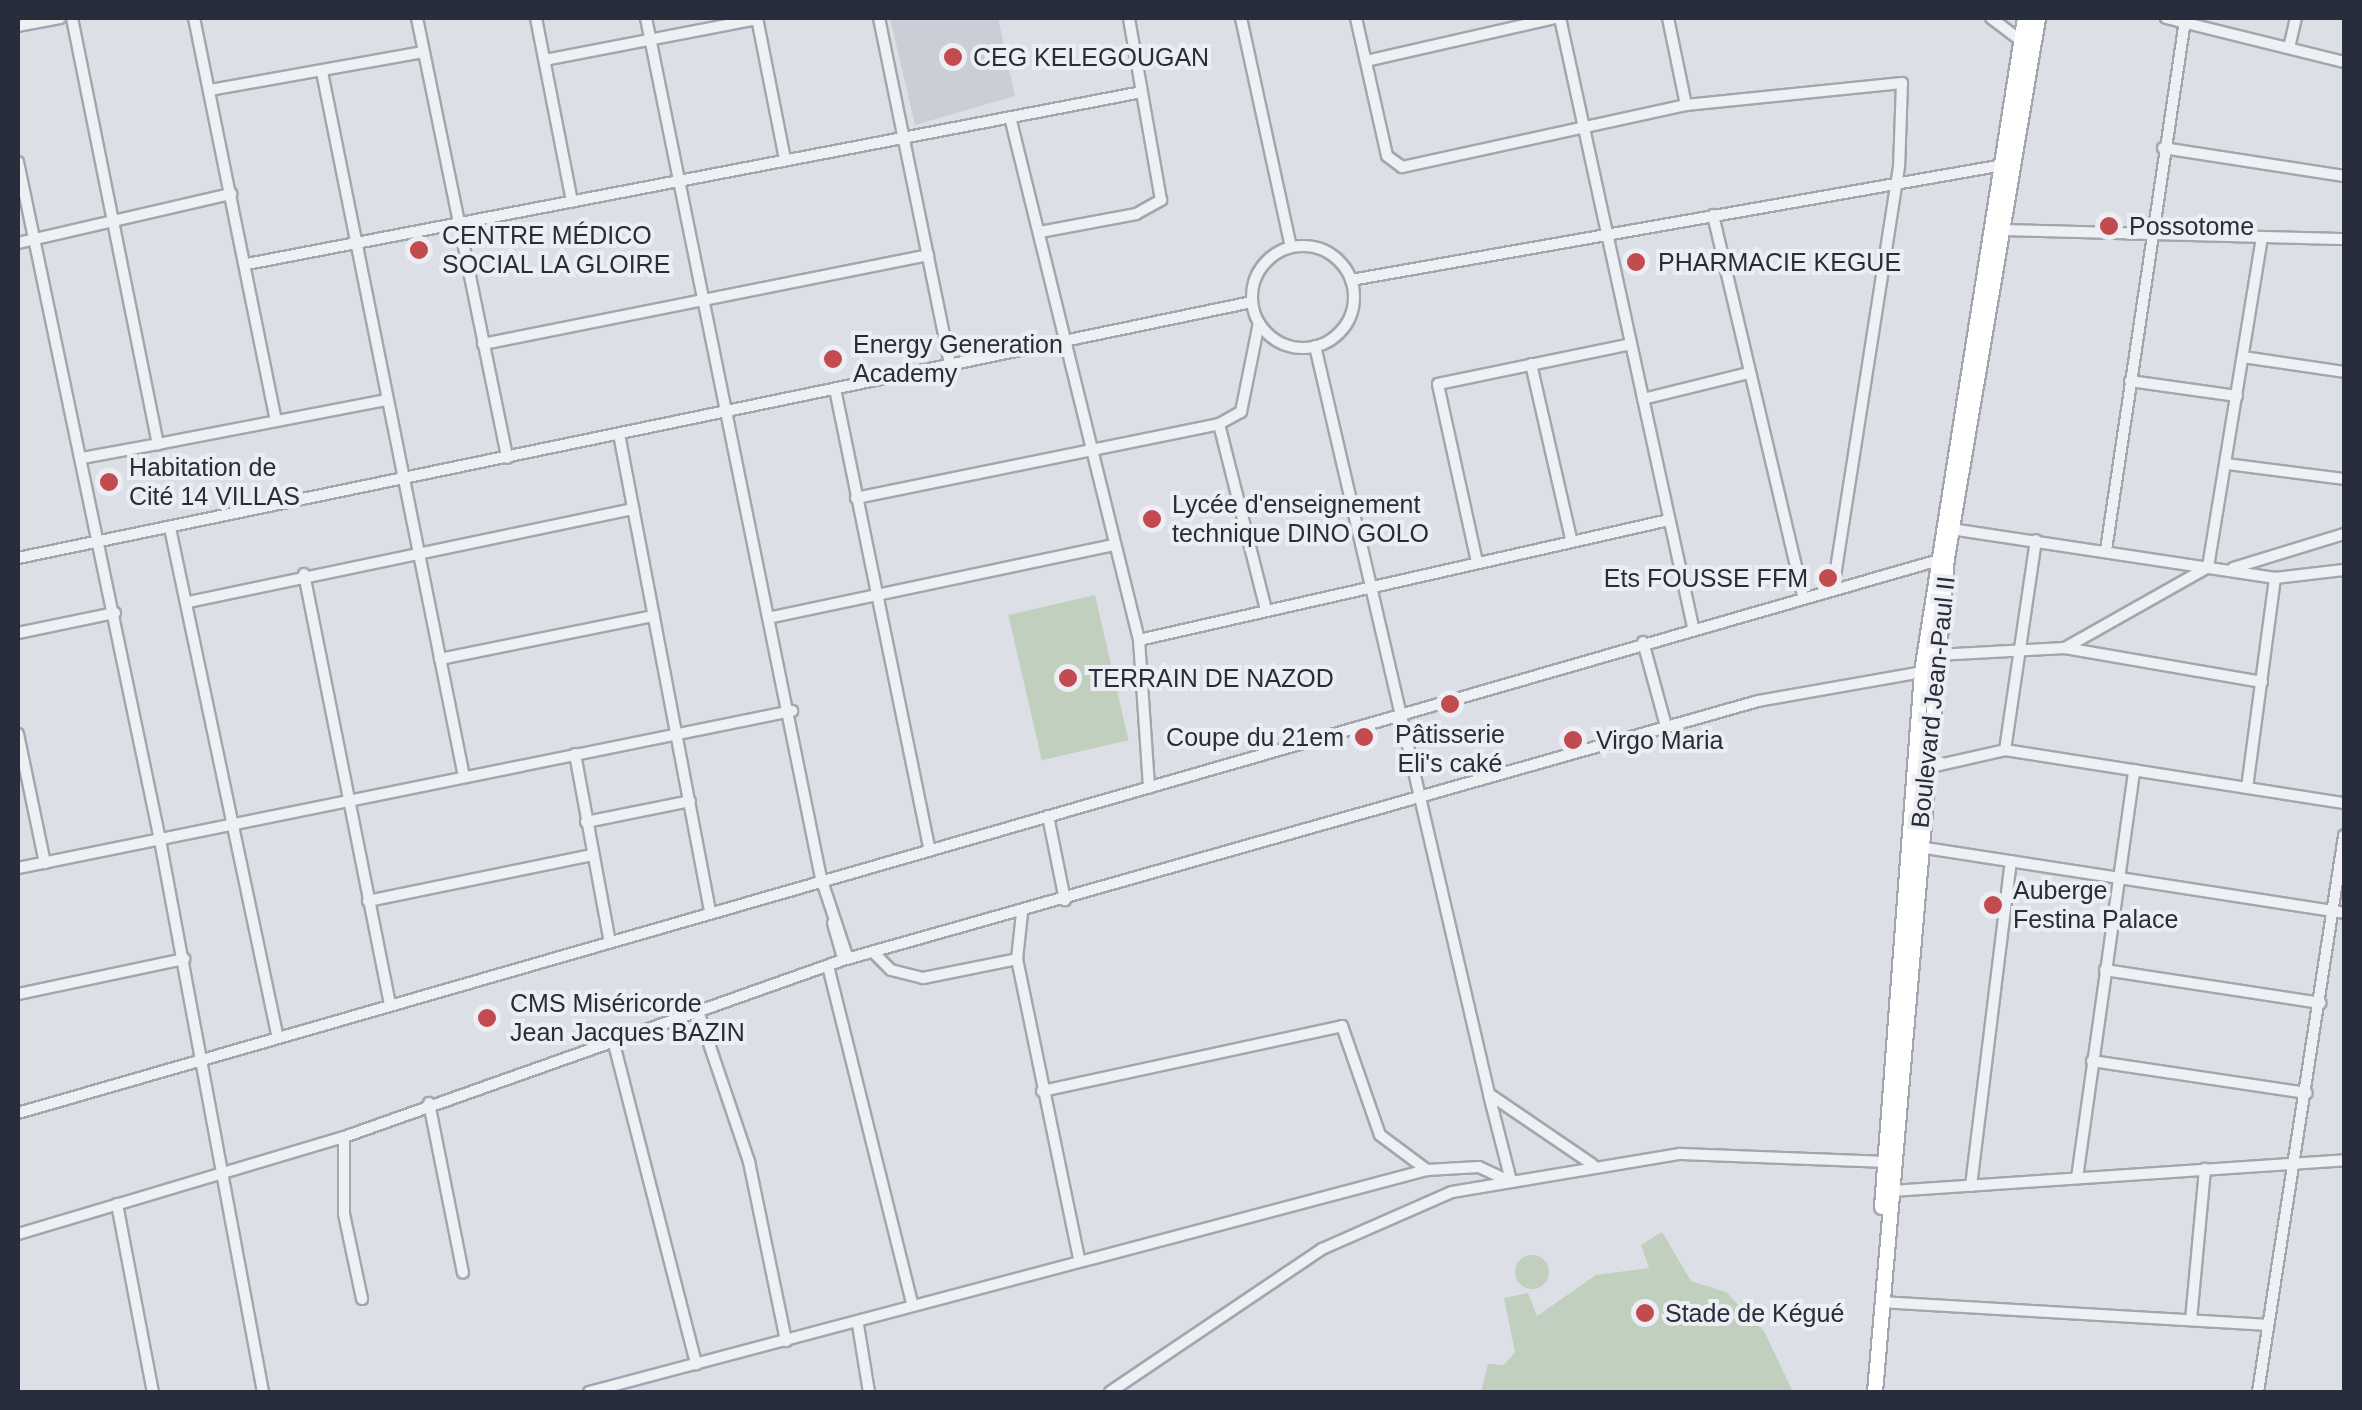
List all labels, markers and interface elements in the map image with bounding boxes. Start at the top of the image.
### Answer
place label: CEG KELEGOUGAN [973,42,1209,72]
marker: CEG KELEGOUGAN [942,46,964,68]
place label: Possotome [2129,211,2254,241]
marker: Possotome [2098,215,2120,237]
place label: CENTRE MÉDICO SOCIAL LA GLOIRE [442,221,673,280]
marker: CENTRE MÉDICO SOCIAL LA GLOIRE [406,237,432,263]
place label: PHARMACIE KEGUE [1658,247,1901,277]
marker: PHARMACIE KEGUE [1623,249,1649,275]
place label: Energy Generation Academy [853,330,1063,389]
marker: Energy Generation Academy [822,348,844,370]
place label: Habitation de Cité 14 VILLAS [129,453,300,512]
marker: Habitation de Cité 14 VILLAS [98,471,120,493]
place label: Lycée d'enseignement technique DINO GOLO [1172,490,1429,549]
marker: Lycée d'enseignement technique DINO GOLO [1141,508,1163,530]
place label: Ets FOUSSE FFM [1604,563,1808,593]
marker: Ets FOUSSE FFM [1817,567,1839,589]
street label: Boulevard Jean-Paul II [1905,575,1961,829]
place label: TERRAIN DE NAZOD [1088,663,1334,693]
marker: TERRAIN DE NAZOD [1057,667,1079,689]
marker: Pâtisserie Eli's caké [1439,693,1461,715]
place label: Pâtisserie Eli's caké [1395,720,1505,779]
place label: Coupe du 21em [1166,722,1344,752]
place label: Virgo Maria [1596,725,1723,755]
marker: Coupe du 21em [1353,726,1375,748]
marker: Virgo Maria [1560,727,1586,753]
place label: Auberge Festina Palace [2013,876,2178,935]
marker: Auberge Festina Palace [1982,894,2004,916]
place label: CMS Miséricorde Jean Jacques BAZIN [510,989,745,1048]
marker: CMS Miséricorde Jean Jacques BAZIN [474,1005,500,1031]
place label: Stade de Kégué [1665,1298,1844,1328]
marker: Stade de Kégué [1634,1302,1656,1324]

